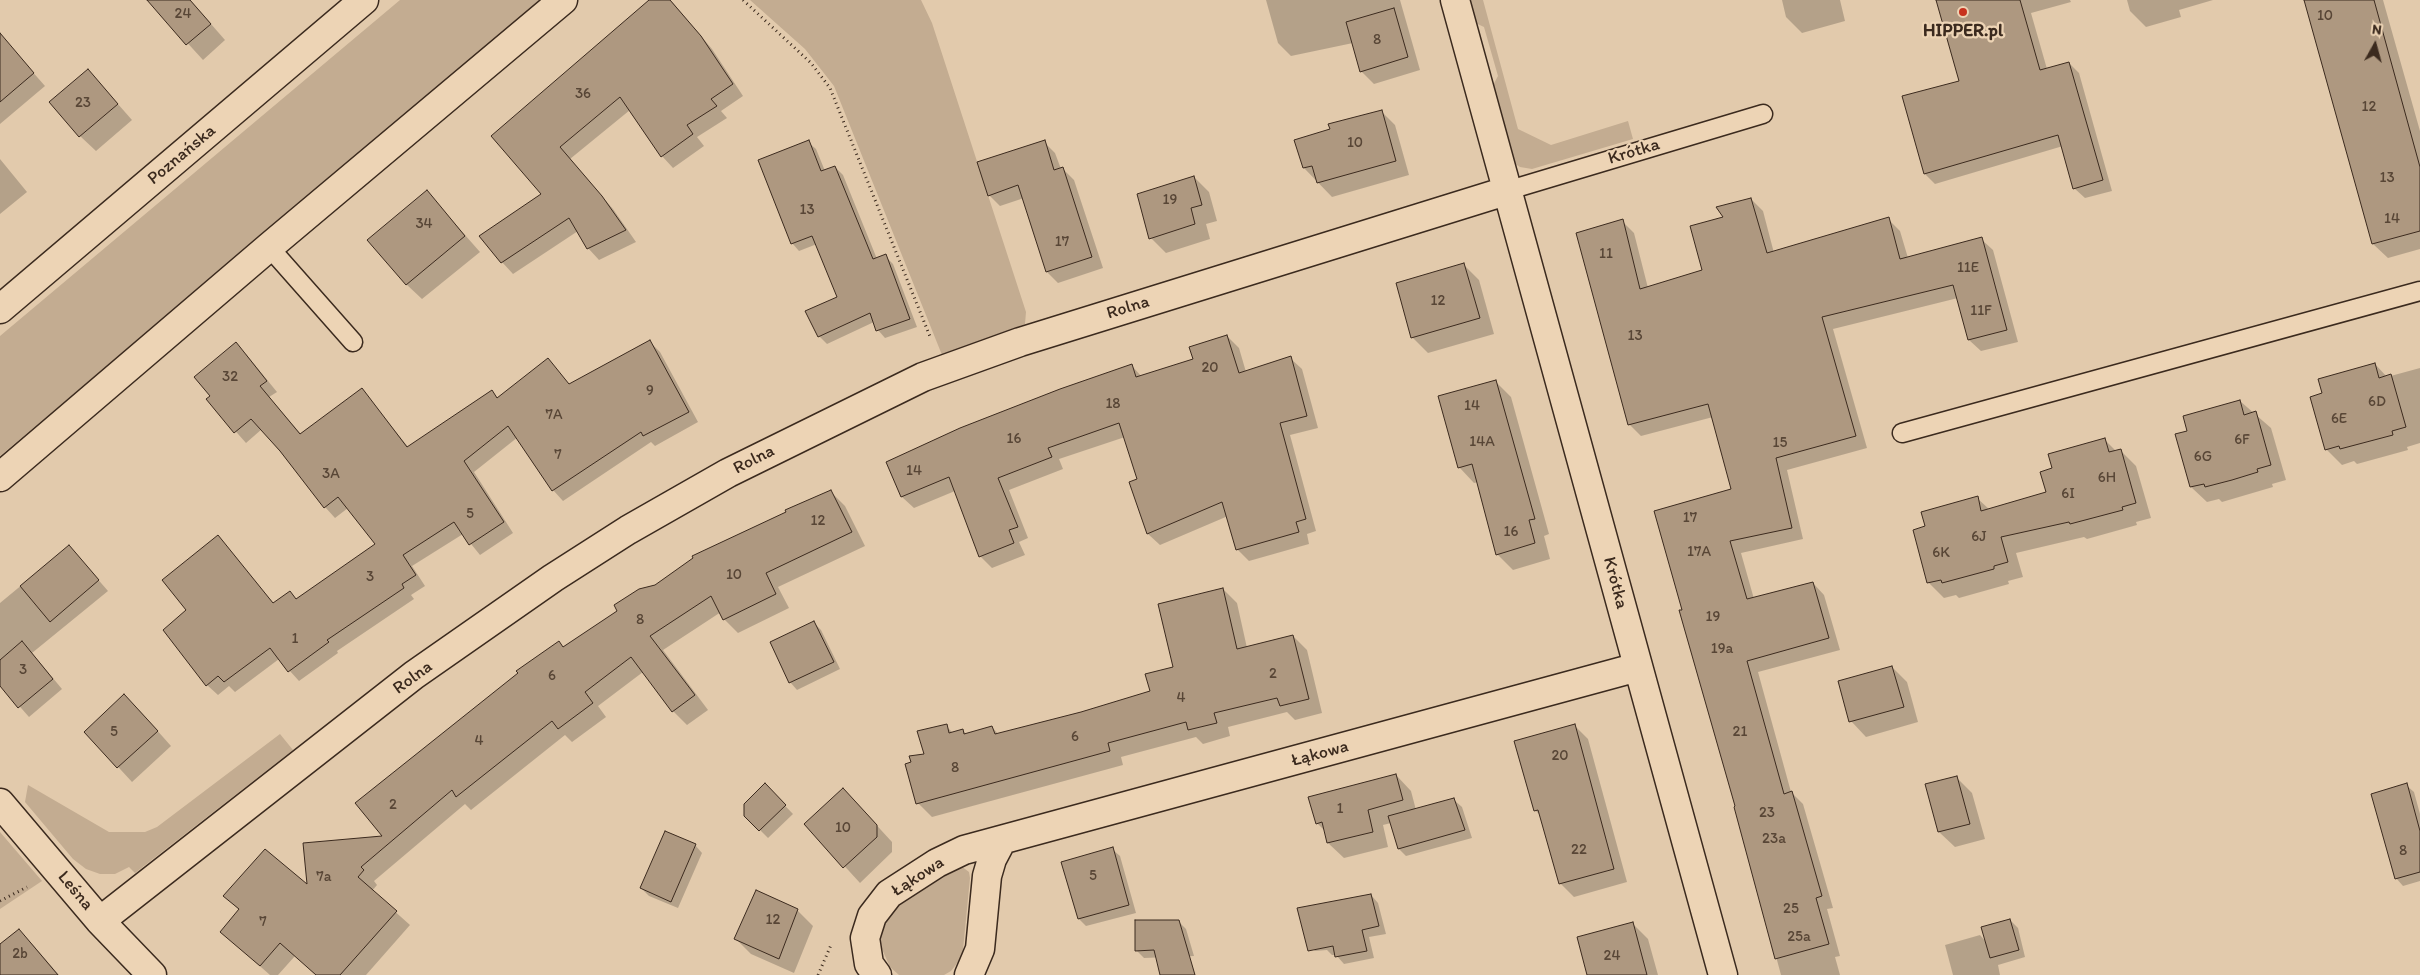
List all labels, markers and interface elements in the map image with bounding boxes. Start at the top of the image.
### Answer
house number: 24 [175,5,191,23]
marker: HIPPER.pl [1957,6,1969,18]
house number: 10 [2317,7,2333,25]
place label: HIPPER.pl [1923,20,2003,42]
north arrow [2350,20,2400,70]
text: N [2371,21,2383,39]
house number: 8 [1373,31,1381,49]
house number: 36 [575,85,591,103]
house number: 23 [75,94,91,112]
house number: 12 [2362,98,2376,116]
street label: Poznańska [143,120,221,190]
house number: 10 [1347,134,1363,152]
street label: Krótka [1605,134,1663,170]
house number: 13 [2379,169,2395,187]
house number: 19 [1163,191,1177,209]
house number: 13 [799,201,815,219]
house number: 14 [2384,210,2400,228]
house number: 34 [415,215,433,233]
house number: 17 [1055,233,1069,251]
house number: 11 [1599,245,1613,263]
house number: 11E [1957,259,1979,277]
street label: Rolna [1104,291,1152,325]
house number: 12 [1431,292,1445,310]
house number: 11F [1970,302,1992,320]
house number: 13 [1627,327,1643,345]
house number: 20 [1201,359,1219,377]
house number: 32 [222,368,238,386]
house number: 9 [646,382,654,400]
house number: 6D [2368,393,2386,411]
house number: 18 [1105,395,1121,413]
house number: 14 [1464,397,1480,415]
house number: 7A [545,406,563,424]
house number: 6E [2331,410,2347,428]
house number: 16 [1007,430,1021,448]
house number: 6F [2234,431,2250,449]
house number: 14A [1469,433,1495,451]
house number: 15 [1773,434,1787,452]
street label: Rolna [730,440,778,480]
house number: 7 [554,446,562,464]
house number: 6G [2194,448,2212,466]
house number: 14 [906,462,922,480]
house number: 3A [322,465,340,483]
house number: 6H [2098,469,2116,487]
house number: 6I [2061,485,2075,503]
house number: 5 [466,505,474,523]
house number: 17 [1683,509,1697,527]
house number: 12 [811,512,825,530]
house number: 16 [1504,523,1518,541]
house number: 6J [1971,528,1987,546]
house number: 17A [1687,543,1711,561]
house number: 6K [1932,544,1950,562]
street label: Krótka [1598,555,1632,611]
house number: 10 [726,566,742,584]
house number: 3 [366,568,374,586]
house number: 19 [1706,608,1720,626]
house number: 8 [636,611,644,629]
house number: 1 [292,630,298,648]
house number: 19a [1711,640,1733,658]
street label: Rolna [389,656,437,700]
house number: 3 [19,661,27,679]
house number: 2 [1269,665,1277,683]
house number: 6 [548,667,556,685]
house number: 4 [1176,689,1186,707]
house number: 5 [110,723,118,741]
house number: 21 [1733,723,1747,741]
house number: 6 [1071,728,1079,746]
house number: 4 [474,732,484,750]
street label: Łąkowa [1289,736,1351,772]
house number: 20 [1551,747,1569,765]
house number: 8 [951,759,959,777]
house number: 2 [389,796,397,814]
house number: 1 [1337,800,1343,818]
house number: 23 [1759,804,1775,822]
house number: 10 [835,819,851,837]
house number: 23a [1762,830,1786,848]
house number: 22 [1571,841,1587,859]
house number: 8 [2399,842,2407,860]
street label: Łąkowa [888,852,948,902]
street label: Leśna [52,867,98,915]
house number: 5 [1089,867,1097,885]
house number: 7a [316,868,332,886]
house number: 25 [1783,900,1799,918]
house number: 12 [766,911,780,929]
house number: 7 [259,913,267,931]
house number: 25a [1787,928,1811,946]
house number: 2b [12,945,28,963]
house number: 24 [1604,947,1620,965]

